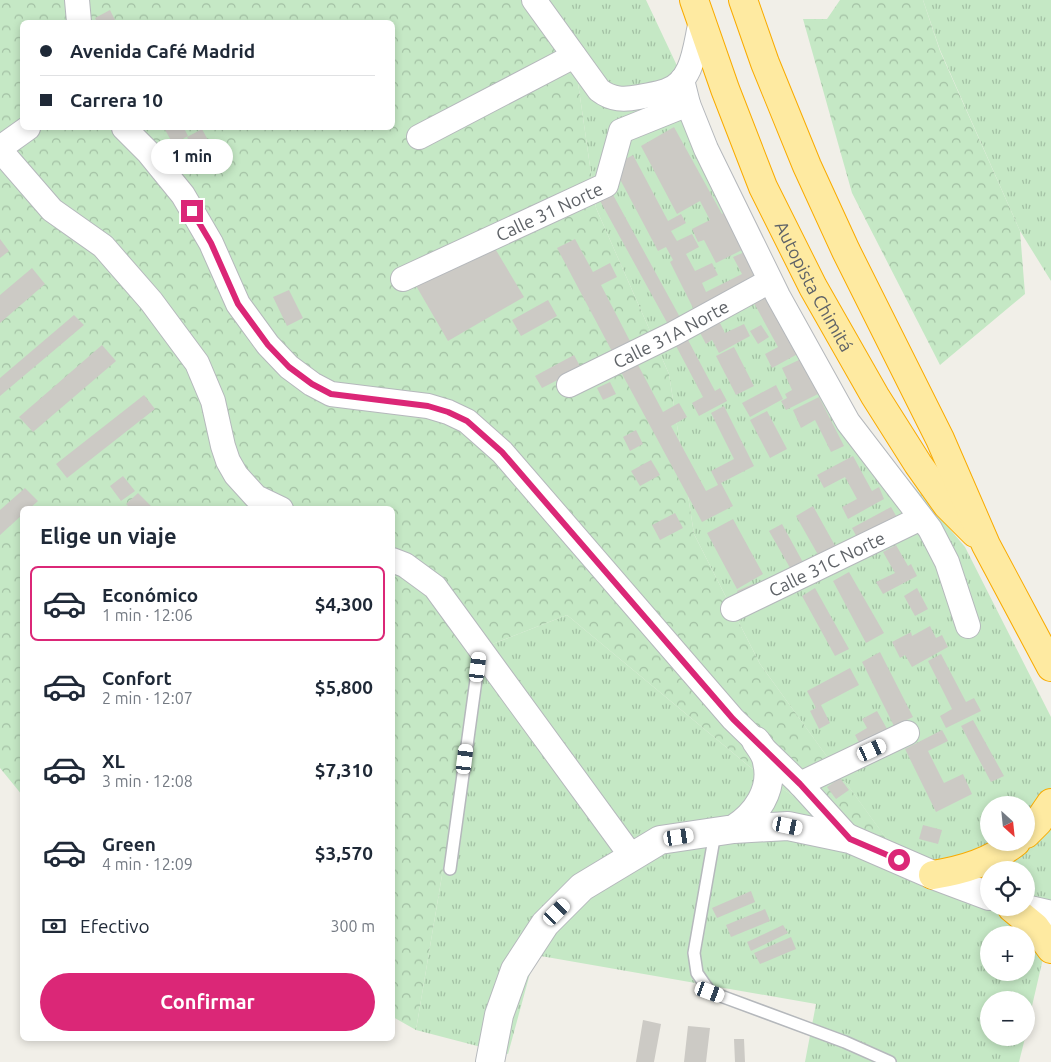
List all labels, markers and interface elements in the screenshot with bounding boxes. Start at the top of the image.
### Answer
text: Avenida Café Madrid [70,40,255,62]
text: Carrera 10 [70,89,163,111]
callout: 1 min [151,138,233,174]
text: 1 min [172,147,212,165]
street label: Calle 31 Norte [493,178,606,245]
route end [181,200,203,222]
street label: Autopista Chimitá [772,218,857,355]
street label: Calle 31A Norte [610,296,732,372]
text: Elige un viaje [40,523,177,548]
street label: Calle 31C Norte [765,527,888,600]
icon: car [42,581,87,626]
text: Económico [102,584,198,606]
text: $4,300 [315,593,373,615]
text: 1 min · 12:06 [102,606,193,624]
car [468,651,487,683]
icon: car [42,664,87,709]
text: Confort [102,667,172,689]
text: $5,800 [315,676,373,698]
text: 2 min · 12:07 [102,689,193,707]
car [855,737,888,763]
car [455,743,474,775]
icon: car [42,747,87,792]
text: XL [102,750,125,772]
text: $7,310 [315,759,373,781]
text: 3 min · 12:08 [102,772,193,790]
north arrow [980,796,1035,851]
map controls [980,796,1035,1046]
car [771,816,804,836]
car [663,827,694,847]
icon: car [42,830,87,875]
text: Green [102,833,156,855]
text: $3,570 [315,842,373,864]
route start [888,849,910,871]
text: 4 min · 12:09 [102,855,193,873]
button: locate [980,861,1035,916]
car [541,896,572,928]
icon: cash [40,912,68,940]
text: Efectivo [80,915,150,937]
text: 300 m [330,917,375,935]
button: + [980,926,1035,981]
button: Confirmar [40,973,375,1031]
car [693,980,726,1004]
button: − [980,991,1035,1046]

